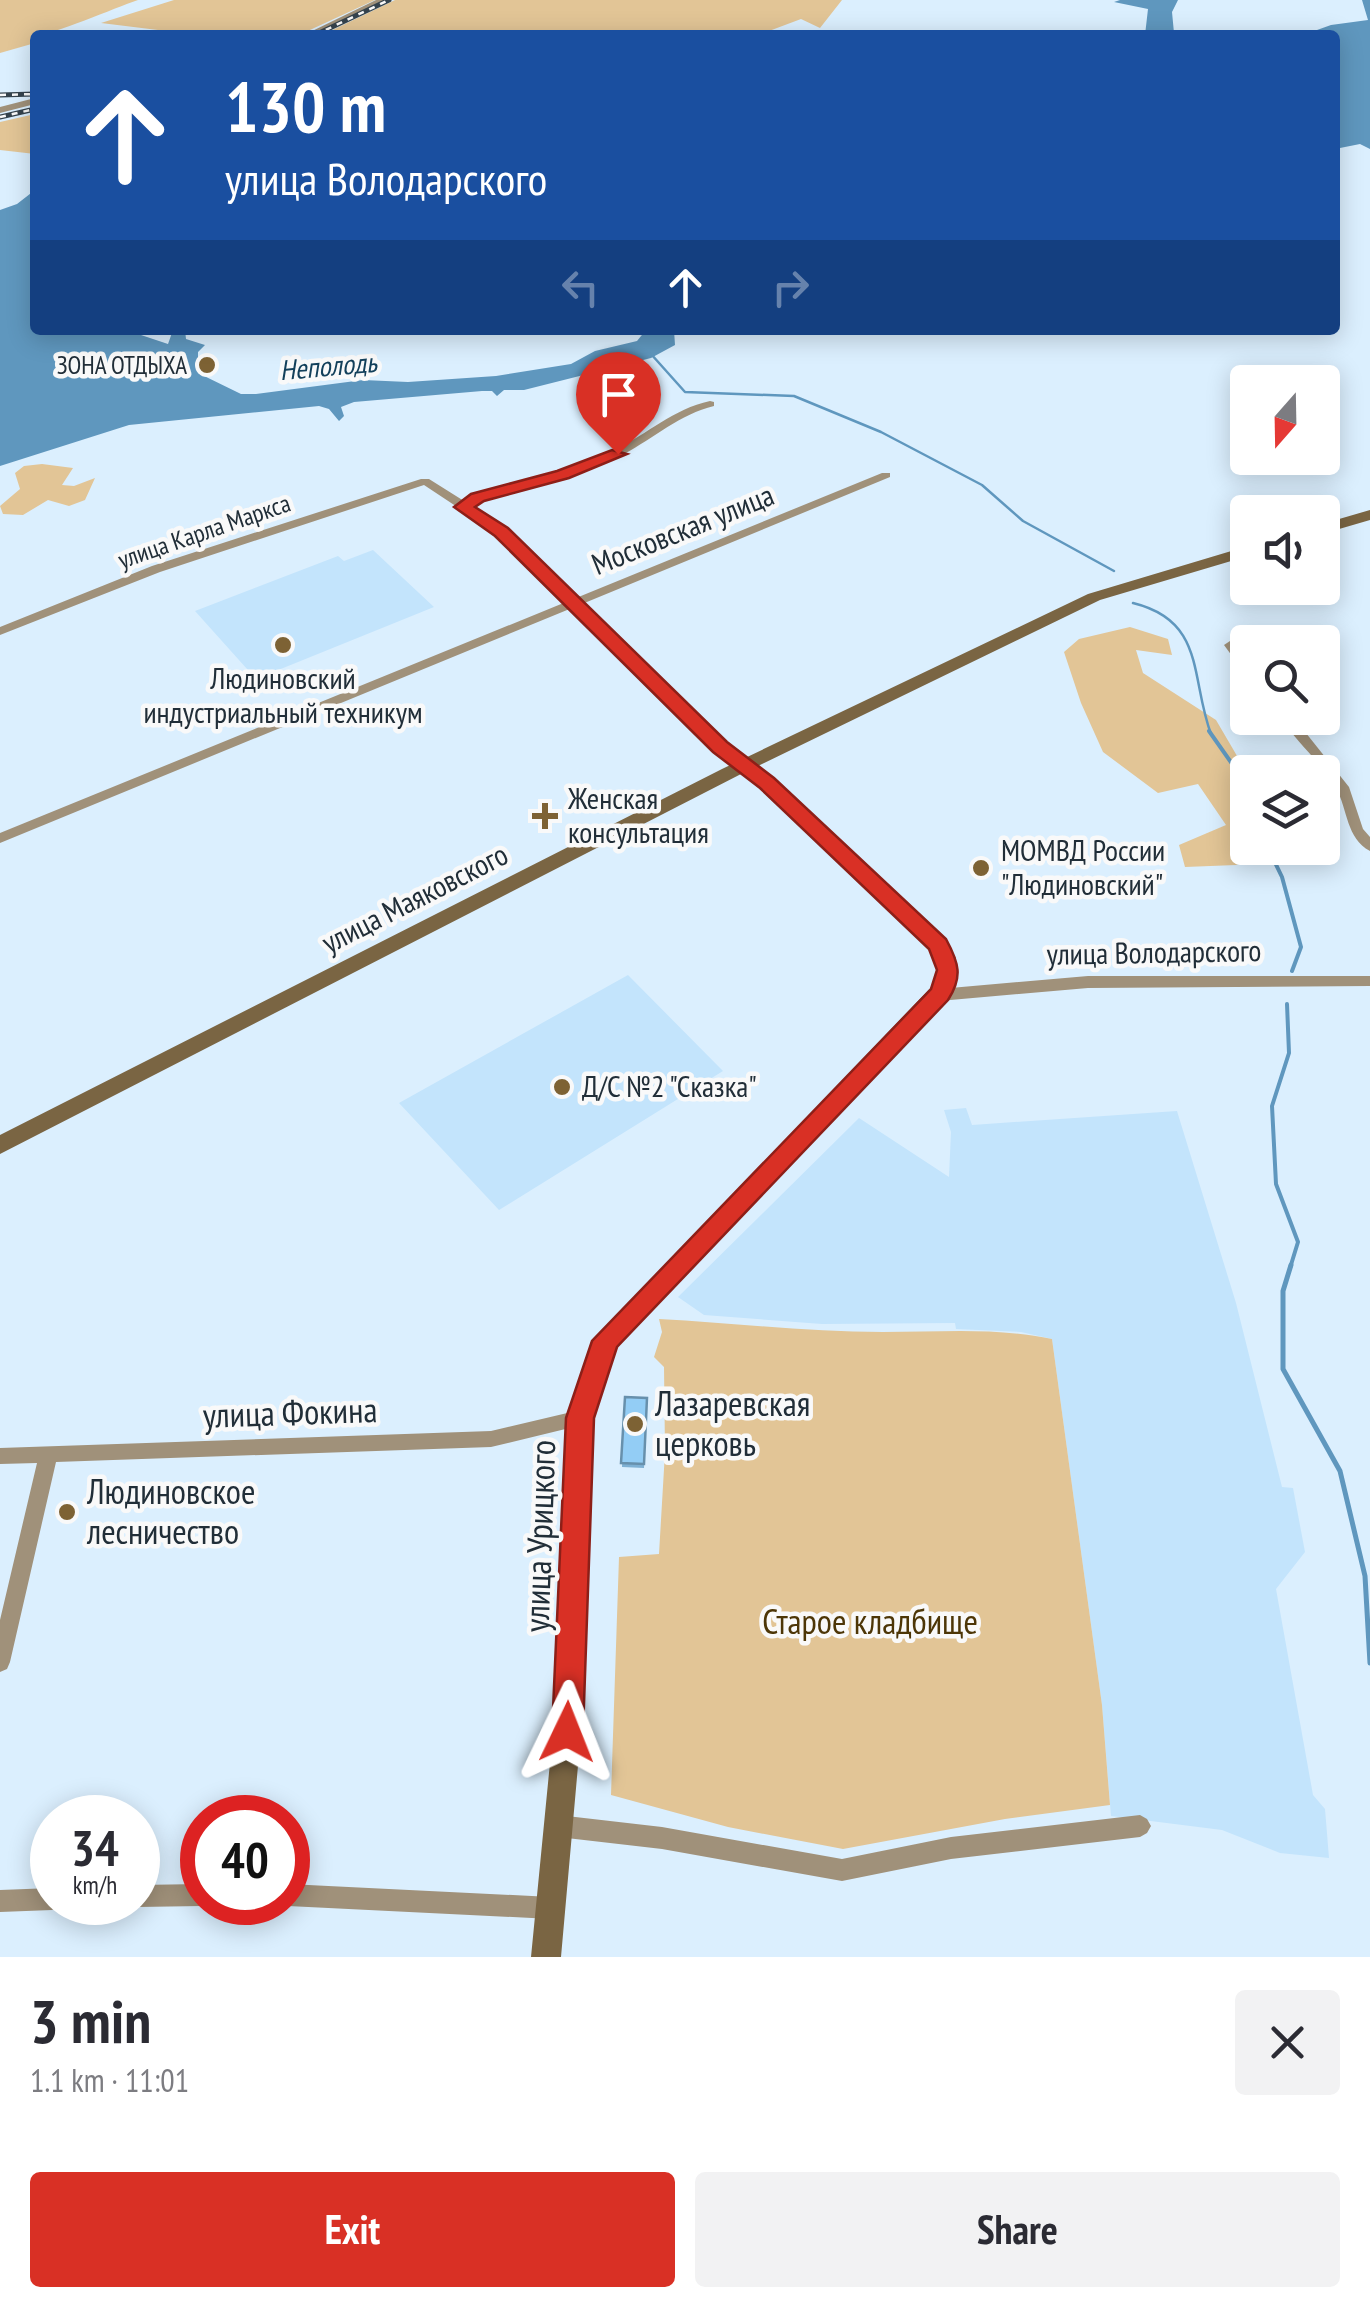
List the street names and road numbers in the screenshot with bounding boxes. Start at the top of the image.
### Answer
street label: Московская улица [586,474,779,583]
street label: улица Карла Маркса [113,486,295,576]
street label: улица Маяковского [315,834,514,961]
street label: улица Володарского [1046,930,1262,973]
street label: улица Фокина [202,1386,378,1438]
street label: улица Урицкого [513,1439,565,1633]

